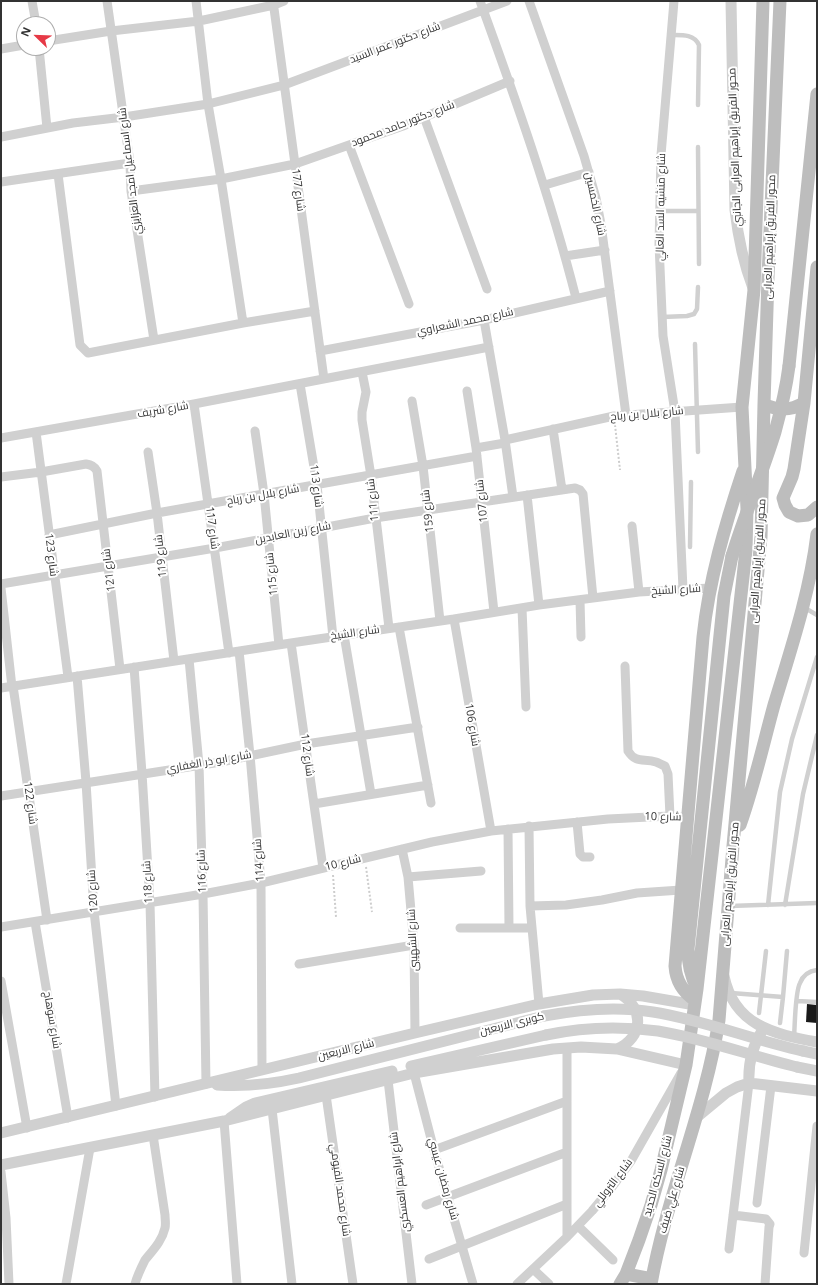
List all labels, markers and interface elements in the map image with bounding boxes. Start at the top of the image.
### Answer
north arrow [16,16,56,56]
street label: شارع دكتور عمر السيد [348,20,442,66]
text: N [17,24,34,39]
street label: محور الفريق إبراهيم العرابى الجانبي [726,67,744,227]
street label: شارع دكتور حامد محمود [349,98,457,150]
street label: شارع اسماعيل امجد العزايزي [116,107,144,235]
street label: شارع منشيه السد العالي [653,153,669,261]
street label: شارع 177 [288,168,308,212]
street label: شارع الخمسين [582,171,608,237]
street label: محور الفريق إبراهيم العرابى [761,174,779,300]
street label: شارع محمد الشعراوي [415,305,515,339]
street label: شارع شريف [136,399,190,421]
street label: شارع بلال بن رباح [610,404,684,424]
street label: شارع 113 [307,464,325,508]
street label: شارع 111 [364,478,382,522]
street label: شارع 107 [473,479,491,523]
street label: شارع بلال بن رباح [226,482,300,508]
street label: شارع 159 [419,489,437,533]
street label: محور الفريق إبراهيم العرابى [747,498,769,624]
street label: شارع 117 [202,506,222,550]
street label: شارع زين العابدين [254,519,332,547]
street label: شارع 123 [42,533,60,577]
street label: شارع 119 [152,534,170,578]
street label: شارع 121 [100,548,118,592]
street label: شارع 115 [263,552,281,596]
street label: شارع الشيخ [651,582,701,598]
street label: شارع الشيخ [329,623,381,643]
street label: شارع 106 [462,703,482,747]
street label: شارع 112 [297,733,317,777]
street label: شارع ابو ذر الغفاري [165,748,253,776]
street label: شارع 122 [20,781,40,825]
street label: شارع 10 [645,810,681,824]
street label: محور الفريق إبراهيم العرابى [718,821,742,947]
street label: شارع 114 [251,838,267,882]
street label: شارع 116 [195,849,209,893]
street label: شارع 10 [324,852,362,874]
street label: شارع 118 [140,860,156,904]
street label: شارع 120 [85,869,101,913]
street label: شارع الشهيبى [405,909,421,971]
street label: شارع سوهاج [40,990,64,1050]
street label: كوبرى الاربعين [478,1010,546,1038]
street label: شارع الاربعين [316,1037,376,1063]
street label: شارع ابراهيم العسكري [387,1131,413,1233]
street label: شارع السكه الحديد [641,1134,675,1218]
street label: شارع رمضان عيسي [425,1136,461,1222]
street label: شارع محمد الفيومي [327,1143,353,1237]
street label: شارع التروللي [590,1156,636,1210]
street label: شارع علي ضيف [656,1165,688,1235]

